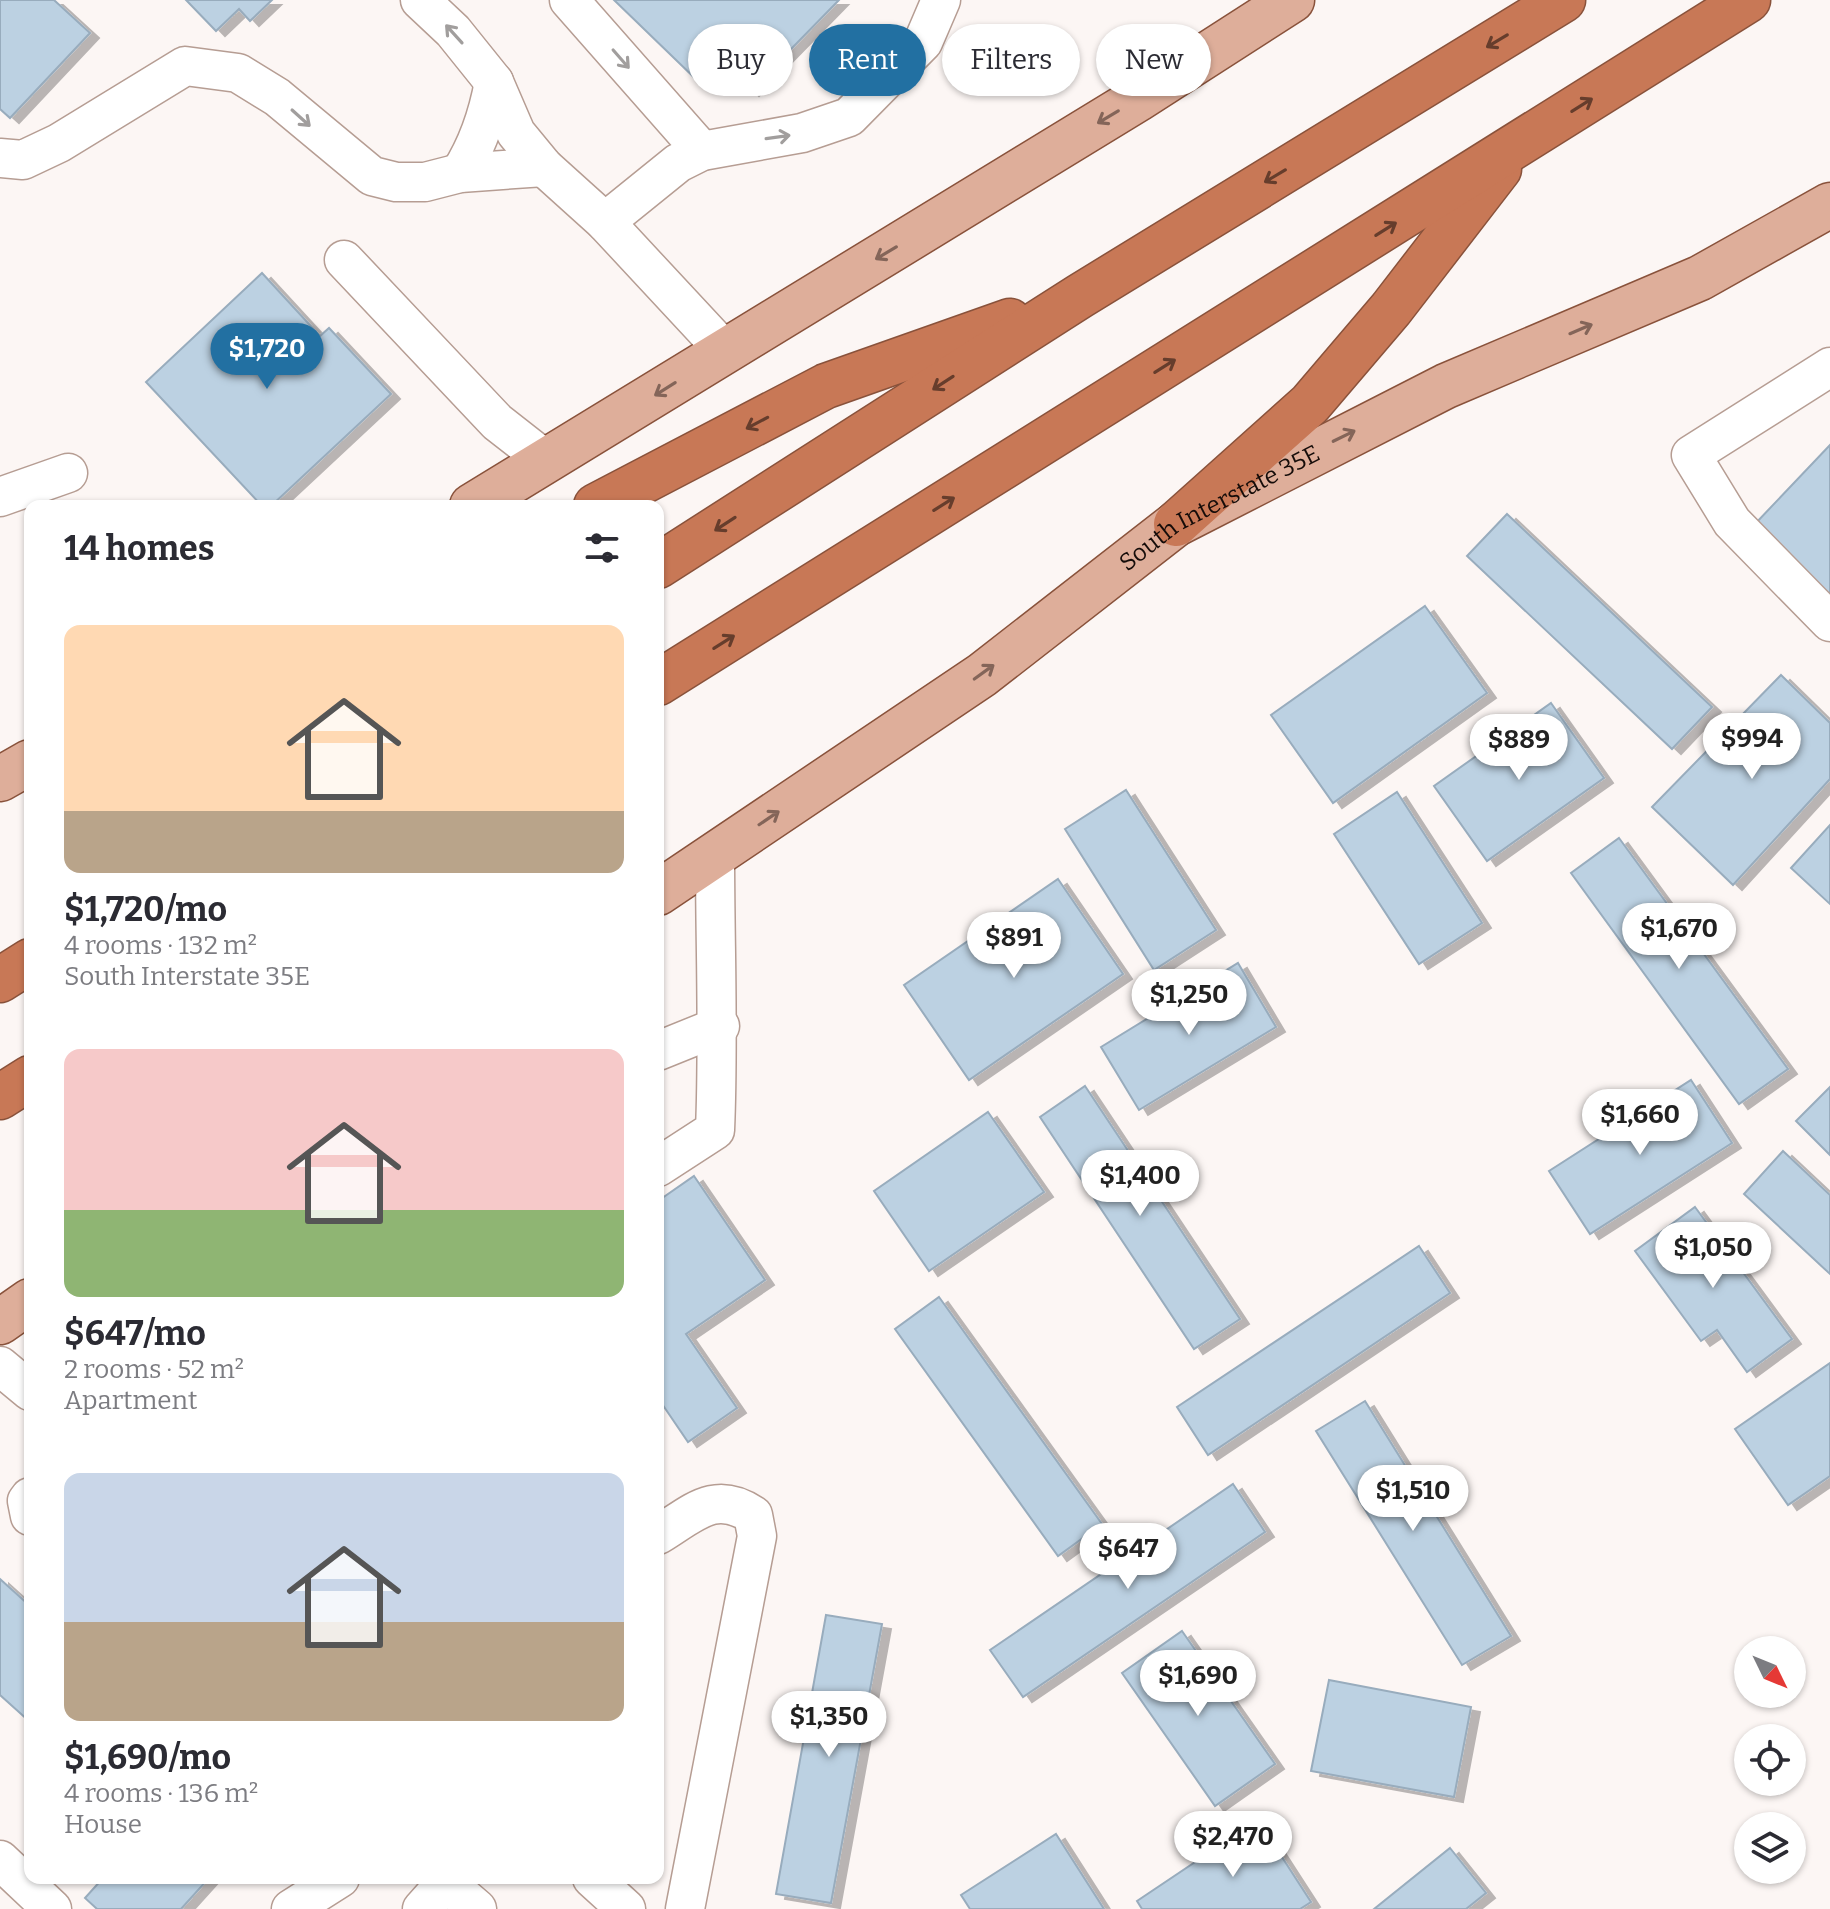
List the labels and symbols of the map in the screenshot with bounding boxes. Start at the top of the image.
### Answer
one-way arrow [446,25,464,45]
one-way arrow [1486,33,1509,49]
one-way arrow [612,48,630,68]
one-way arrow [1570,97,1593,113]
one-way arrow [290,109,310,127]
one-way arrow [1097,109,1120,125]
one-way arrow [765,129,790,144]
one-way arrow [1264,169,1287,185]
one-way arrow [1374,220,1396,237]
one-way arrow [875,245,898,261]
one-way arrow [1568,320,1593,335]
pin: $1,720 [202,323,332,391]
one-way arrow [1153,358,1176,374]
one-way arrow [933,375,955,392]
one-way arrow [654,381,677,397]
one-way arrow [746,415,769,431]
one-way arrow [1332,428,1356,443]
street label: South Interstate 35E [1114,439,1324,577]
one-way arrow [932,495,955,511]
one-way arrow [714,516,737,532]
one-way arrow [712,633,735,649]
one-way arrow [973,664,994,681]
pin: $994 [1705,713,1799,781]
pin: $889 [1472,714,1566,782]
one-way arrow [757,810,780,826]
pin: $1,670 [1614,903,1744,971]
pin: $891 [967,912,1061,980]
pin: $1,250 [1124,969,1254,1037]
pin: $1,660 [1575,1089,1705,1157]
pin: $1,400 [1075,1150,1205,1218]
pin: $1,050 [1648,1222,1778,1290]
pin: $1,510 [1348,1465,1478,1533]
pin: $647 [1081,1523,1175,1591]
north arrow [1734,1636,1806,1708]
pin: $1,690 [1133,1650,1263,1718]
pin: $1,350 [764,1691,894,1759]
pin: $2,470 [1168,1811,1298,1879]

